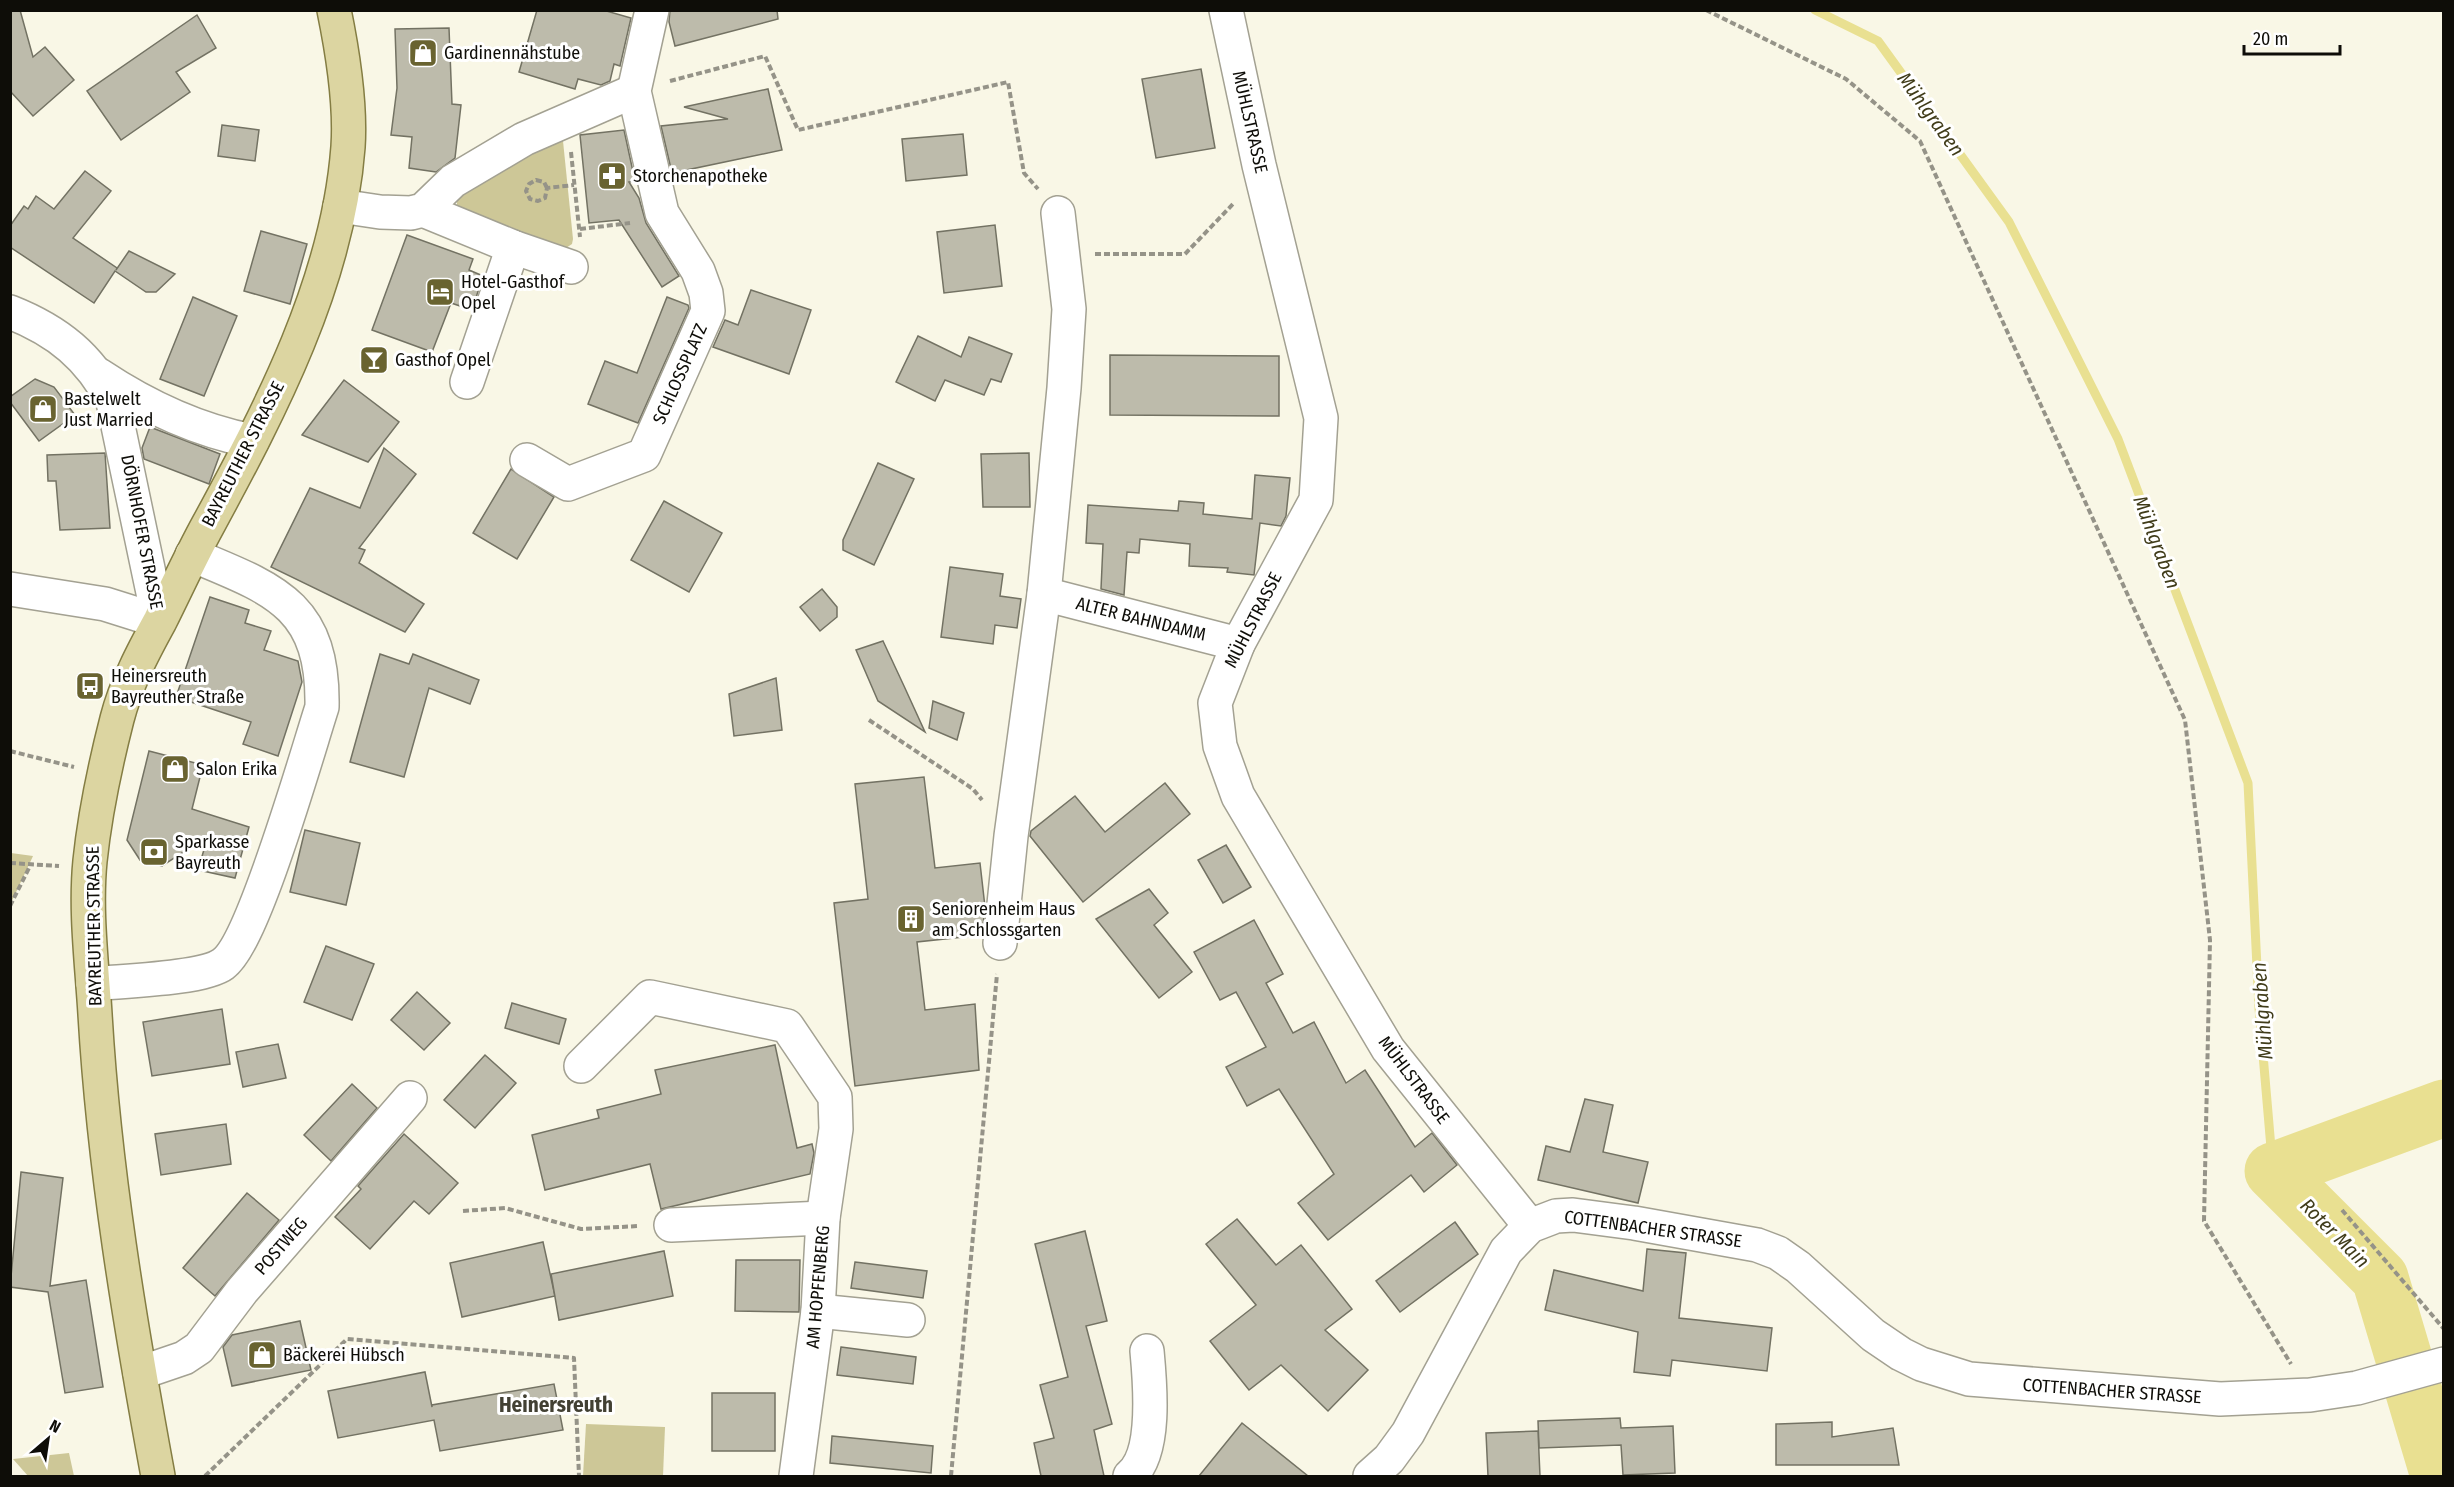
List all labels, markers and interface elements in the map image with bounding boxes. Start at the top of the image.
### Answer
scale bar [2244,18,2340,56]
text: 20 m [2253,28,2288,50]
shop icon: Gardinennähstube [407,37,439,69]
place label: Gardinennähstube [444,42,580,64]
water label: Mühlgraben [1893,67,1969,161]
street label: MÜHLSTRASSE [1228,69,1272,175]
pharmacy icon: Storchenapotheke [596,160,628,192]
place label: Storchenapotheke [633,165,768,187]
place label: Hotel-Gasthof Opel [461,271,566,314]
hotel icon: Hotel-Gasthof Opel [424,276,456,308]
street label: SCHLOSSPLATZ [648,320,712,428]
bar icon: Gasthof Opel [358,344,390,376]
place label: Gasthof Opel [395,349,491,371]
street label: BAYREUTHER STRASSE [197,378,289,530]
place label: Bastelwelt Just Married [64,388,153,431]
shop icon: Bastelwelt Just Married [27,393,59,425]
street label: DÖRNHOFER STRASSE [116,453,168,611]
water label: Mühlgraben [2128,492,2186,592]
street label: MÜHLSTRASSE [1220,569,1286,671]
street label: ALTER BAHNDAMM [1074,592,1208,646]
place label: Heinersreuth Bayreuther Straße [111,665,244,708]
bus stop icon: Heinersreuth Bayreuther Straße [74,670,106,702]
shop icon: Salon Erika [159,753,191,785]
place label: Salon Erika [196,758,278,780]
place label: Sparkasse Bayreuth [175,831,249,874]
bank icon: Sparkasse Bayreuth [138,836,170,868]
street label: BAYREUTHER STRASSE [82,846,106,1006]
place label: Seniorenheim Haus am Schlossgarten [932,898,1076,941]
building icon: Seniorenheim Haus am Schlossgarten [895,903,927,935]
water label: Mühlgraben [2247,961,2277,1061]
street label: MÜHLSTRASSE [1374,1032,1454,1128]
water label: Roter Main [2295,1193,2375,1273]
street label: COTTENBACHER STRASSE [1563,1206,1743,1252]
street label: POSTWEG [250,1213,312,1279]
street label: AM HOPFENBERG [802,1224,834,1350]
shop icon: Bäckerei Hübsch [246,1339,278,1371]
place label: Bäckerei Hübsch [283,1344,405,1366]
street label: COTTENBACHER STRASSE [2022,1374,2202,1408]
district label: Heinersreuth [499,1392,613,1418]
north arrow [18,1409,78,1469]
text: N [46,1416,64,1437]

